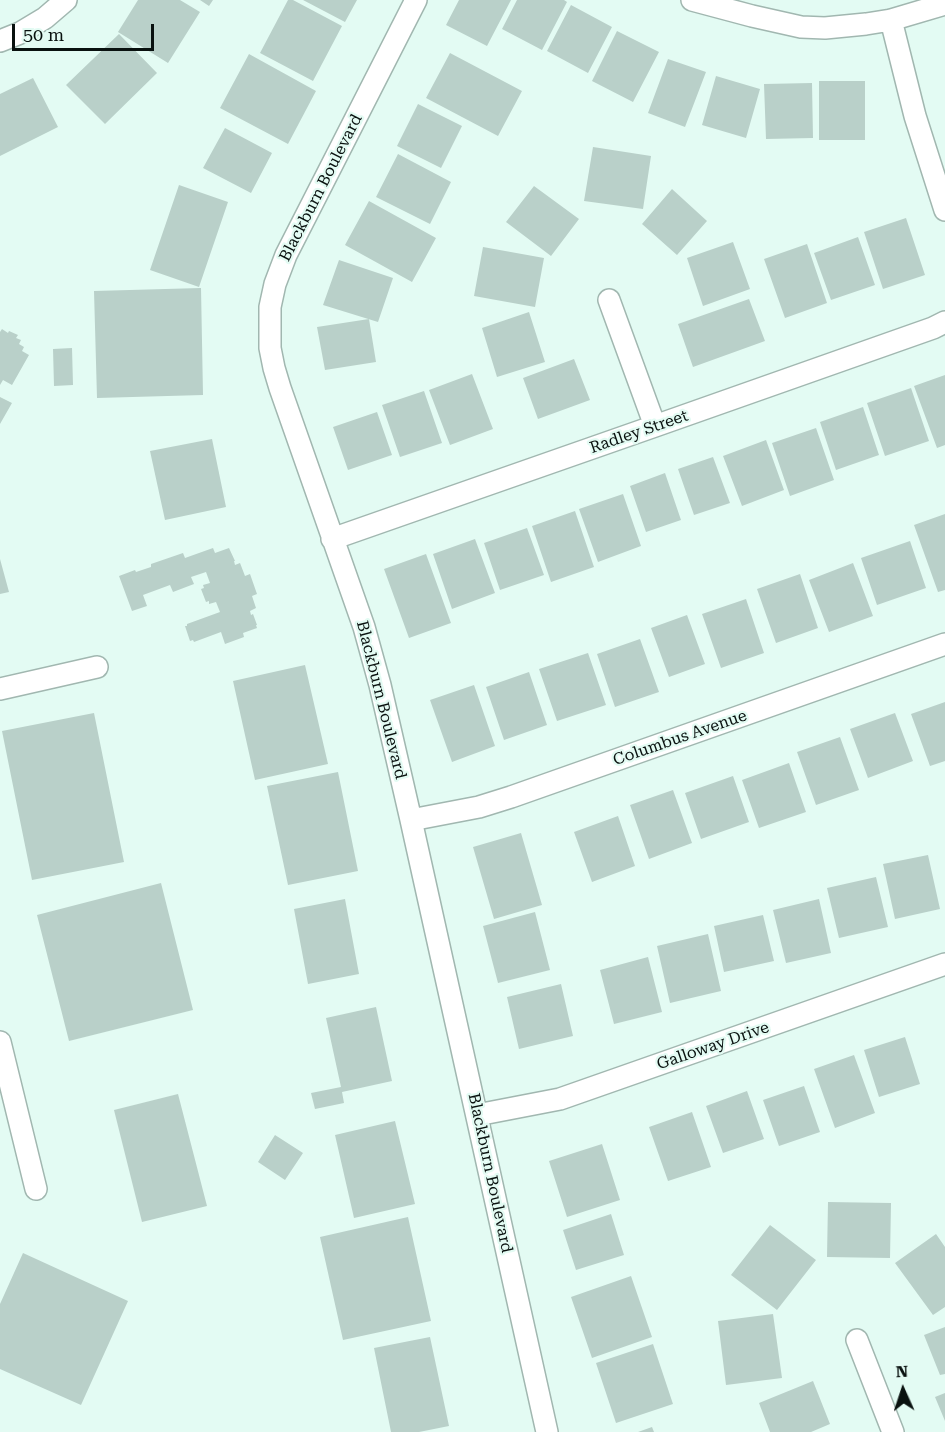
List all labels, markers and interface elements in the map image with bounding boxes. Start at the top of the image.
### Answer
scale bar [15,12,158,50]
text: 50 m [23,24,64,45]
street label: Blackburn Boulevard [276,111,366,265]
street label: Radley Street [587,406,691,458]
street label: Blackburn Boulevard [352,619,410,781]
street label: Columbus Avenue [611,706,749,770]
street label: Galloway Drive [654,1018,772,1074]
street label: Blackburn Boulevard [464,1092,516,1254]
north arrow [873,1360,933,1420]
text: N [895,1362,909,1381]

